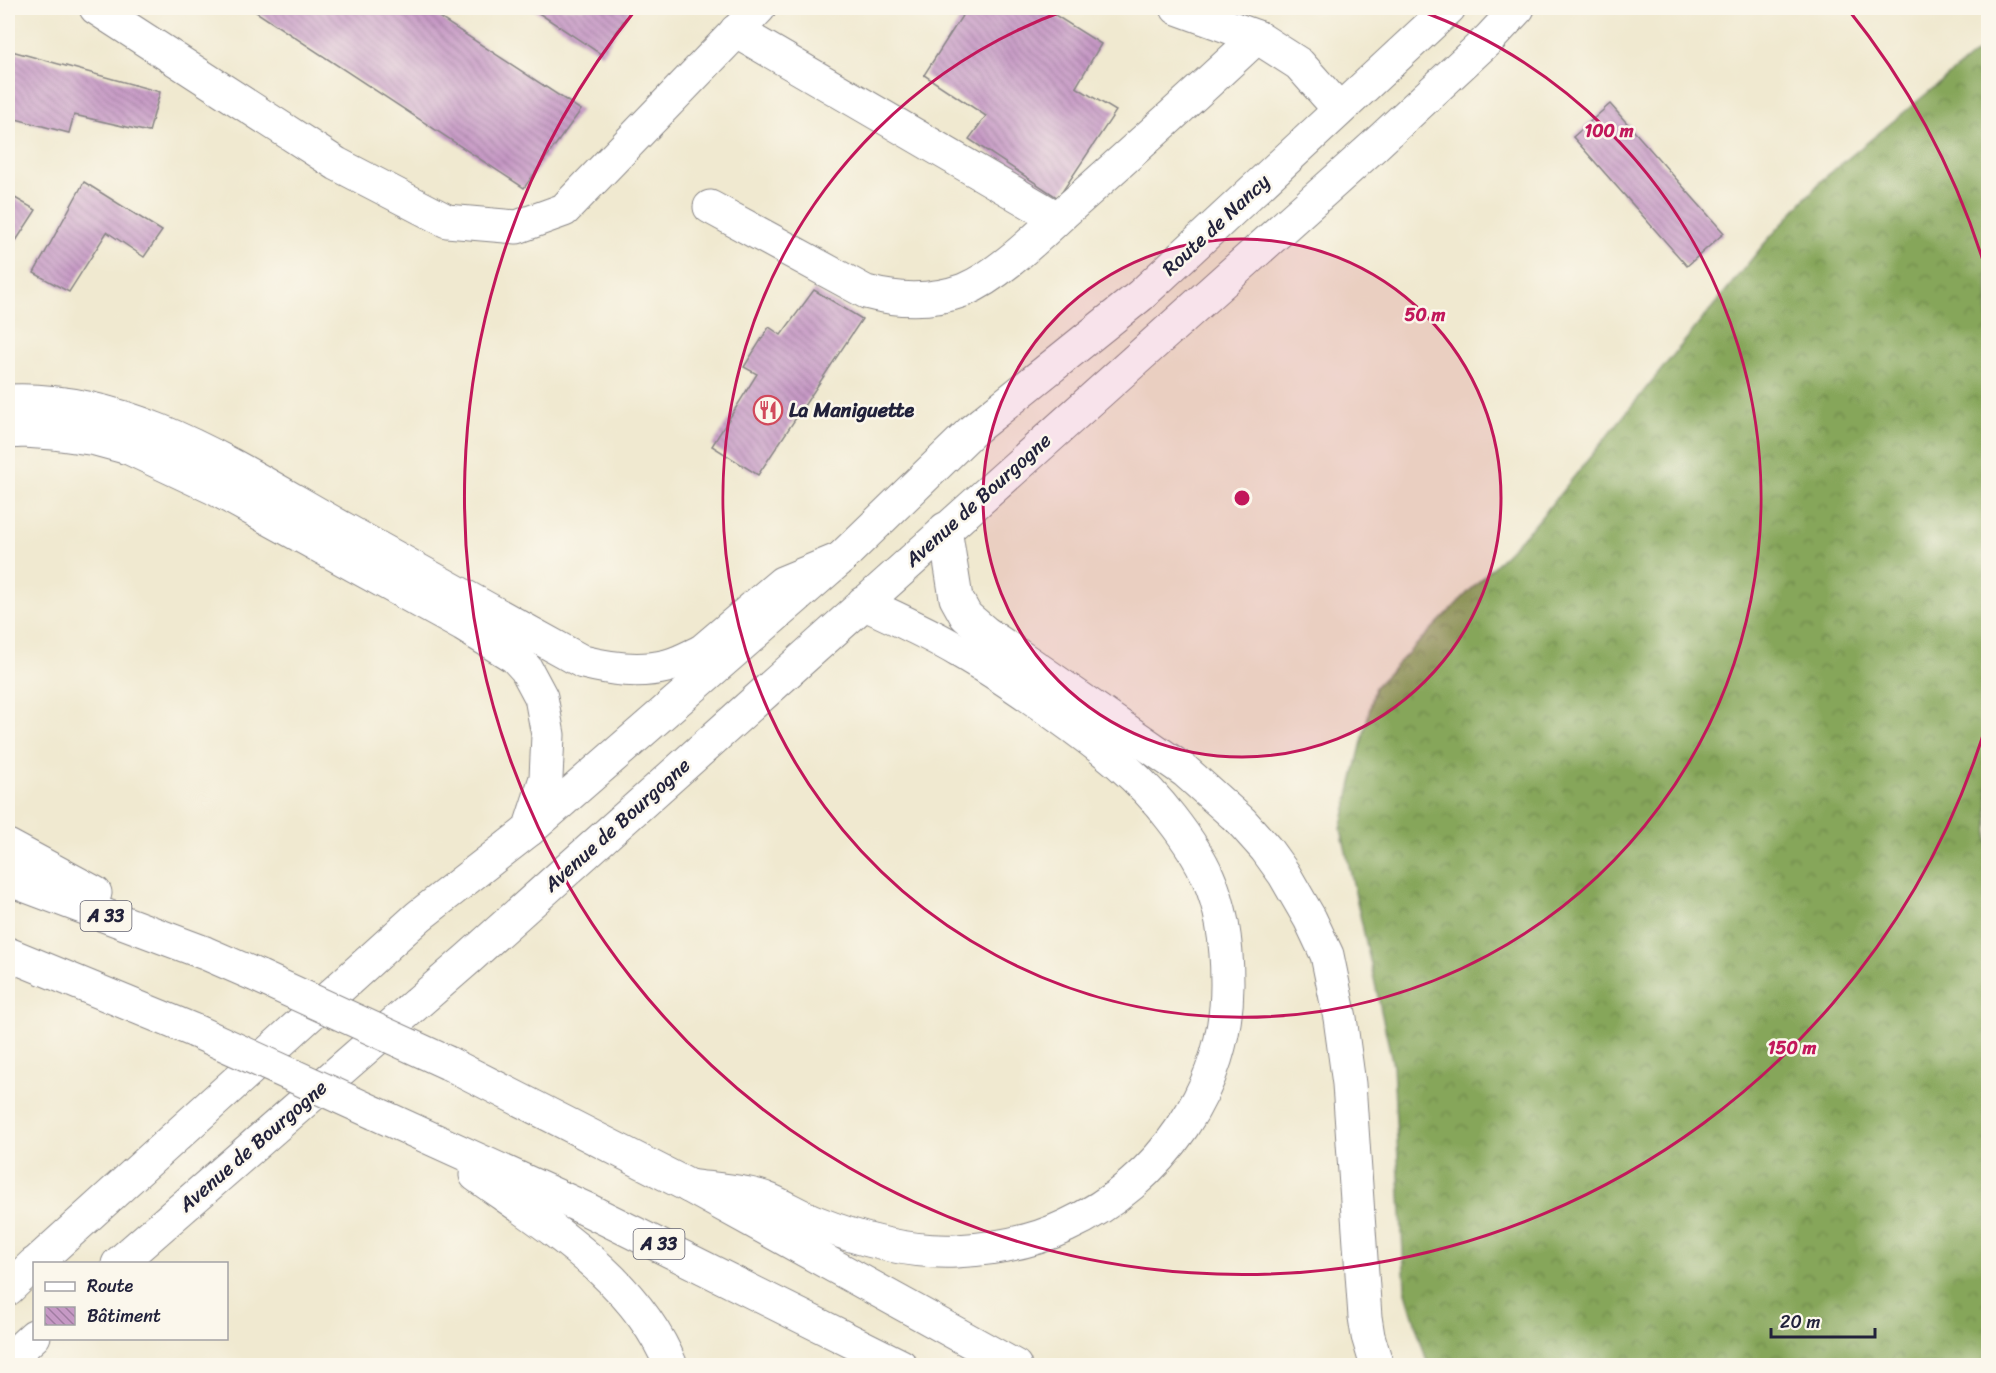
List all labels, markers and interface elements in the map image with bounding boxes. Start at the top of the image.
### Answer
text: 100 m [1585,115,1634,147]
street label: Route de Nancy [1154,165,1279,285]
text: 50 m [1405,299,1446,331]
place label: La Maniguette [789,393,915,428]
restaurant icon: La Maniguette [752,394,784,426]
street label: Avenue de Bourgogne [896,424,1060,577]
centre of rings [1232,488,1252,508]
street label: Avenue de Bourgogne [535,749,699,902]
road number: A 33 [80,901,132,931]
text: 150 m [1768,1032,1816,1064]
street label: Avenue de Bourgogne [170,1071,335,1222]
road number: A 33 [634,1229,684,1259]
legend [33,1262,228,1340]
text: Route [87,1270,134,1302]
text: Bâtiment [87,1300,161,1332]
scale bar [1771,1301,1874,1339]
text: 20 m [1780,1306,1820,1338]

